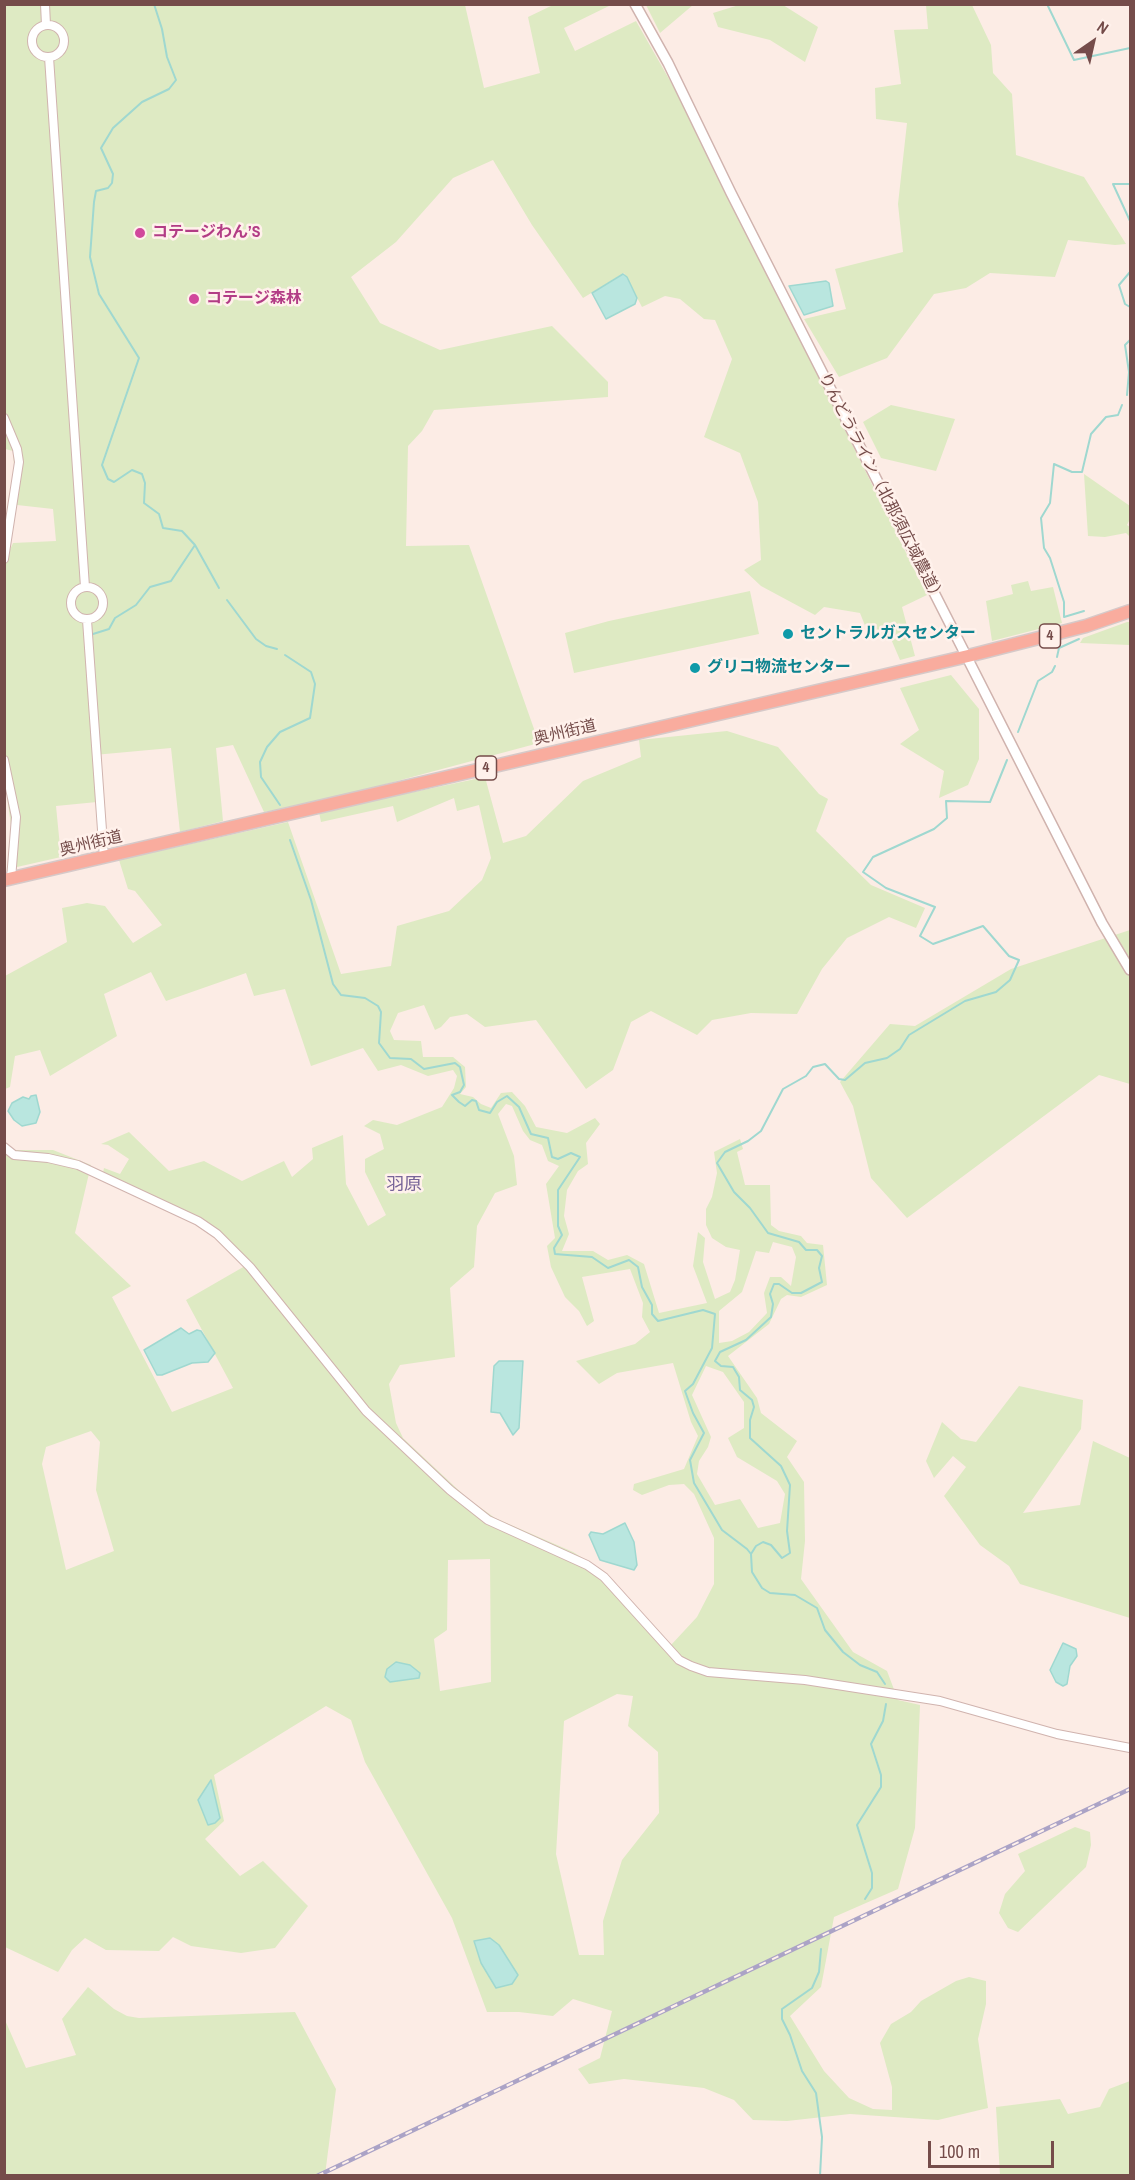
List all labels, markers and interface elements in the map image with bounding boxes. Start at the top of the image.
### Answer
north arrow [1063,12,1123,72]
text: N [1093,15,1113,39]
place label: コテージわん’S [152,223,260,243]
marker: コテージわん’S [133,226,147,240]
place label: コテージ森林 [206,289,302,309]
marker: コテージ森林 [187,292,201,306]
street label: りんどうライン（北那須広域農道） [814,370,948,606]
place label: セントラルガスセンター [800,624,976,644]
road number: 4 [1040,624,1060,648]
marker: セントラルガスセンター [781,627,795,641]
place label: グリコ物流センター [707,658,851,678]
marker: グリコ物流センター [688,661,702,675]
street label: 奥州街道 [532,716,598,750]
road number: 4 [476,756,496,780]
street label: 奥州街道 [58,827,124,861]
district label: 羽原 [386,1174,422,1196]
scale bar [931,2129,1057,2167]
text: 100 m [939,2139,980,2164]

